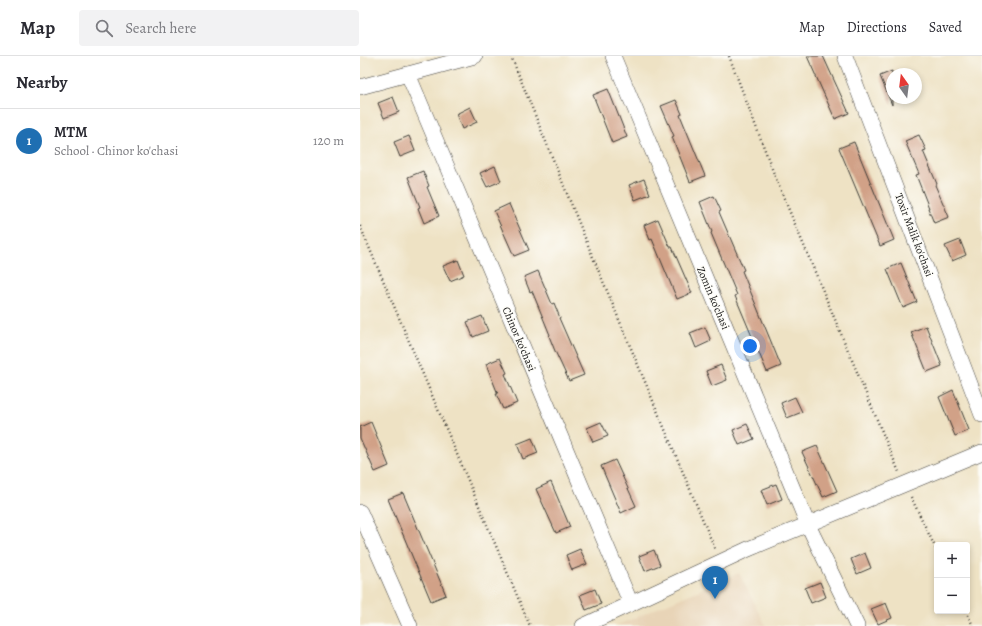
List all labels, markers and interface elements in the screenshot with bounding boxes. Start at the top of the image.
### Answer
search box [79,10,359,46]
text: Map [20,15,55,41]
icon: search [93,17,115,39]
text: Search here [125,18,197,38]
text: Map [799,18,825,37]
text: Directions [847,18,907,37]
text: Saved [929,18,962,37]
north arrow [886,68,922,104]
text: Nearby [16,71,67,94]
text: MTM [54,122,88,142]
text: 1 [27,132,31,149]
text: 120 m [313,132,344,149]
text: School · Chinor ko'chasi [54,142,178,159]
street label: Toxir Malik ko'chasi [891,191,937,279]
street label: Zomin ko'chasi [693,264,733,332]
street label: Chinor ko'chasi [499,304,539,374]
your location [740,336,760,356]
map controls [934,542,970,614]
button: + [934,542,970,578]
pin: 1 [702,566,728,599]
button: − [934,578,970,614]

